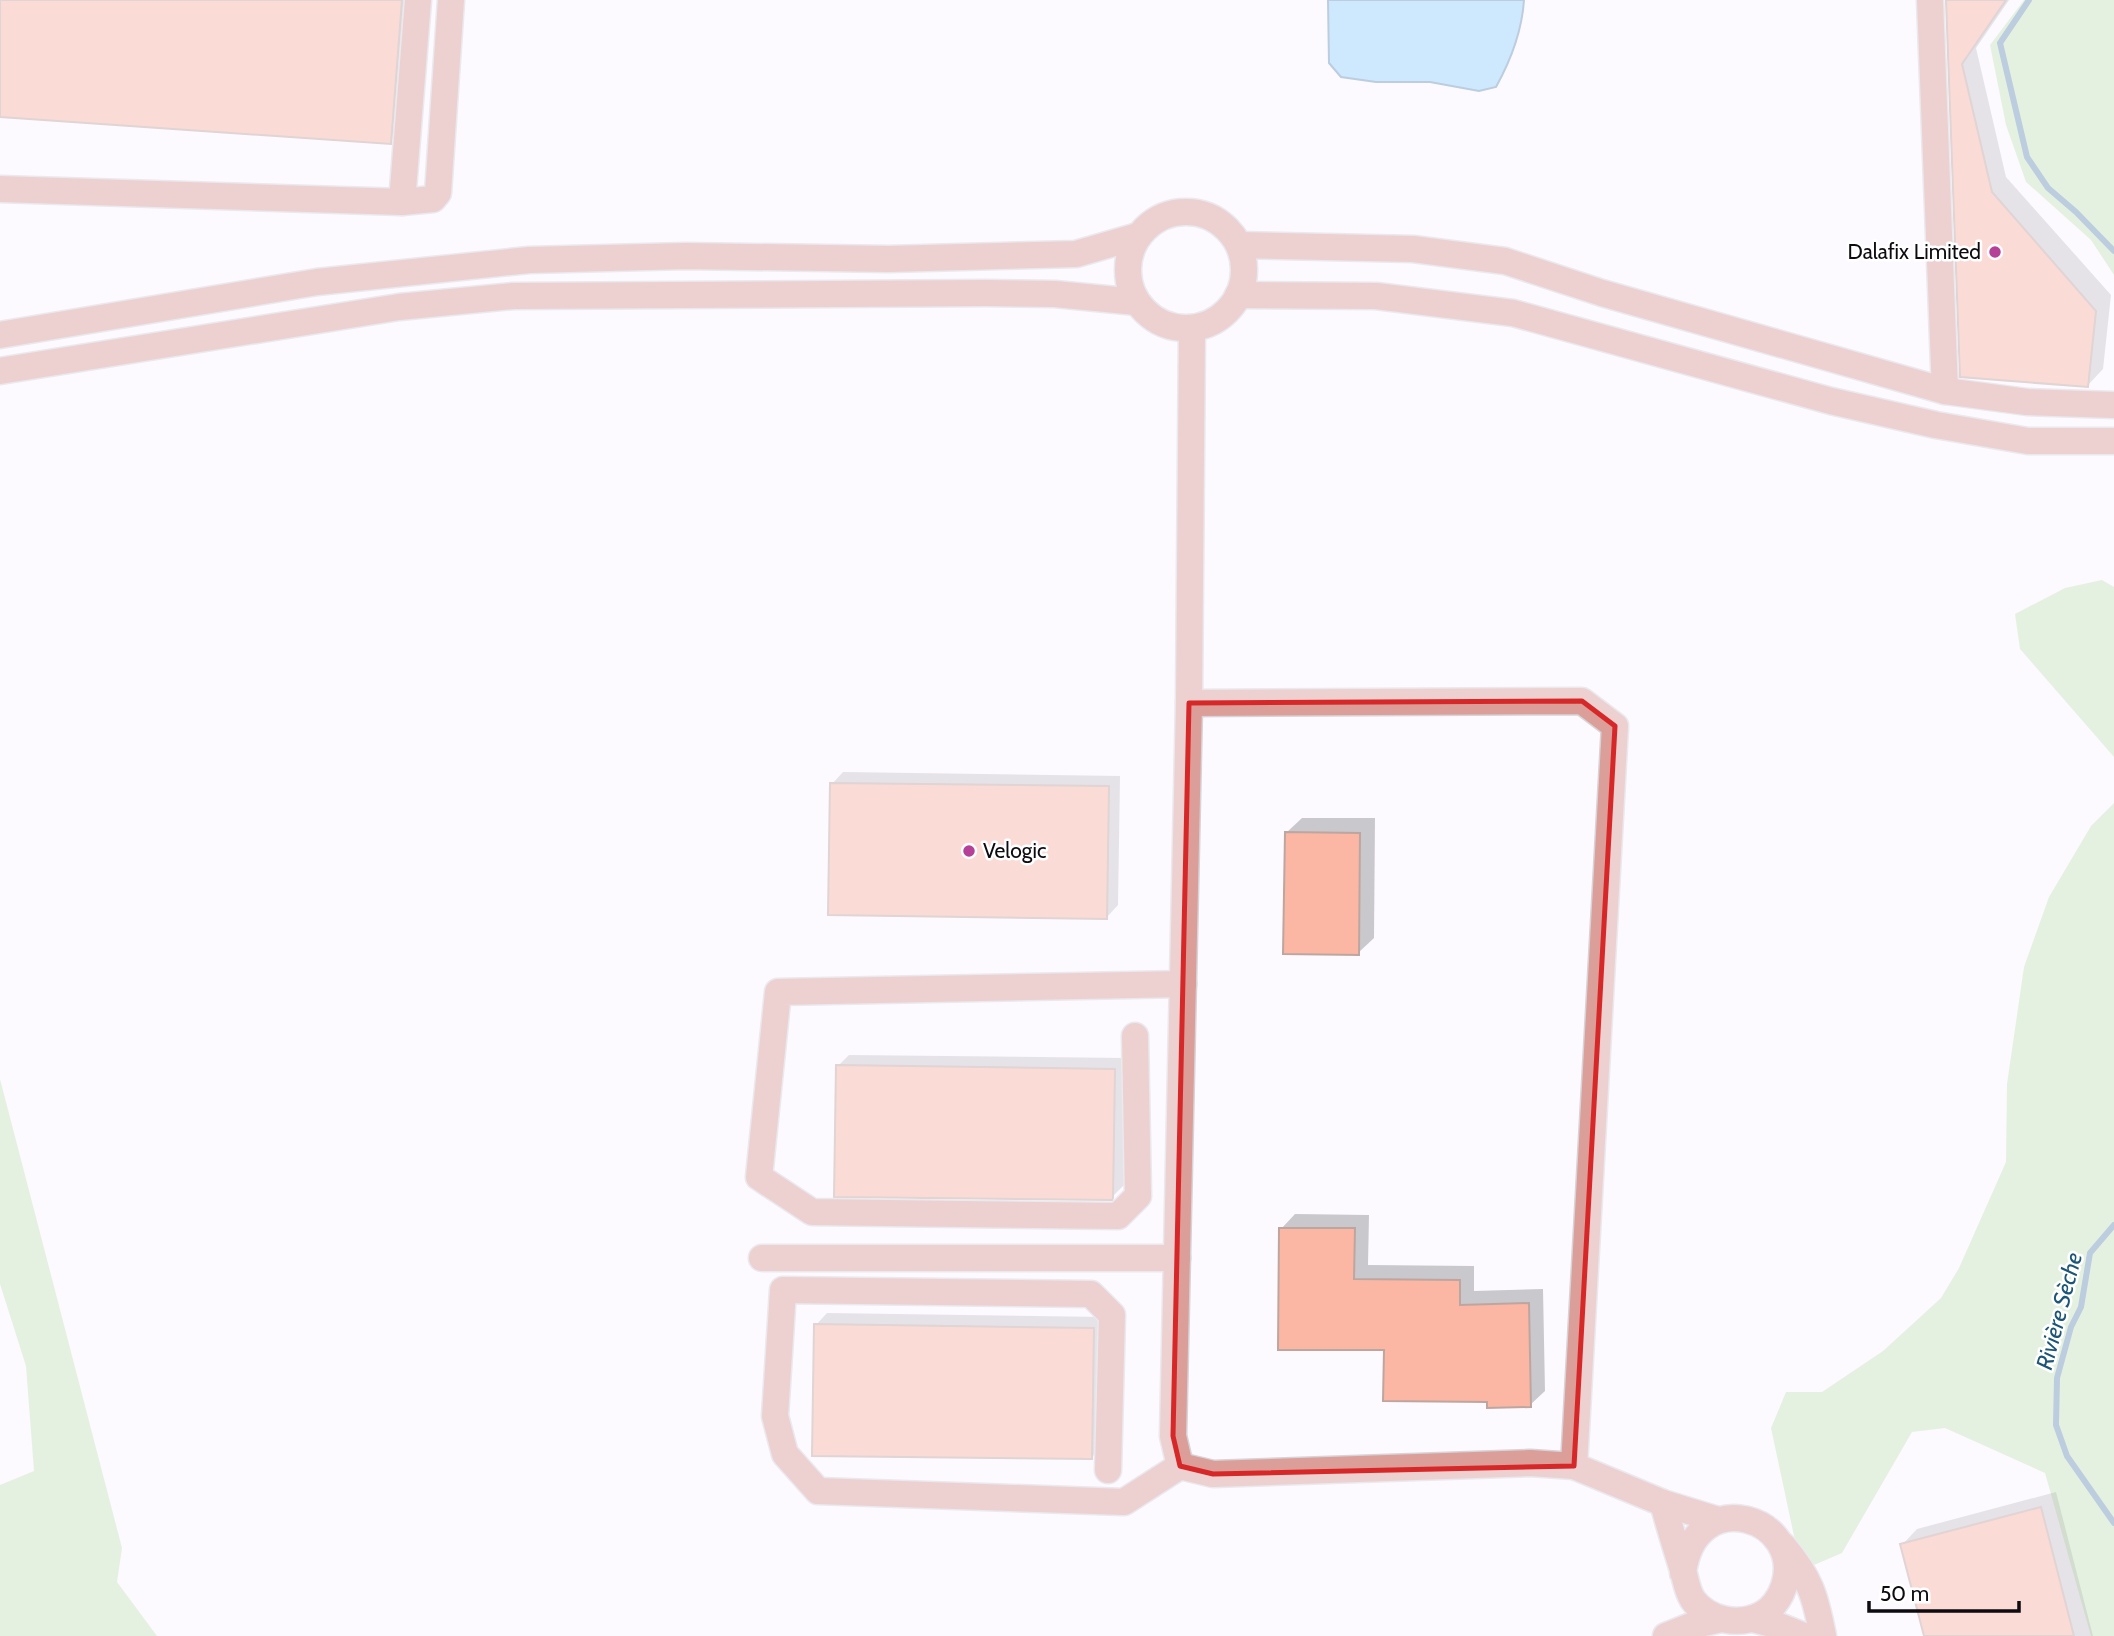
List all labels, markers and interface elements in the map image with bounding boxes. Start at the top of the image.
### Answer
place label: Dalafix Limited [1848,239,1981,264]
marker: Dalafix Limited [1987,244,2003,260]
place label: Velogic [983,838,1047,863]
marker: Velogic [961,843,977,859]
water label: Rivière Sèche [2030,1249,2088,1373]
scale bar [1869,1570,2020,1614]
text: 50 m [1880,1581,1929,1606]

